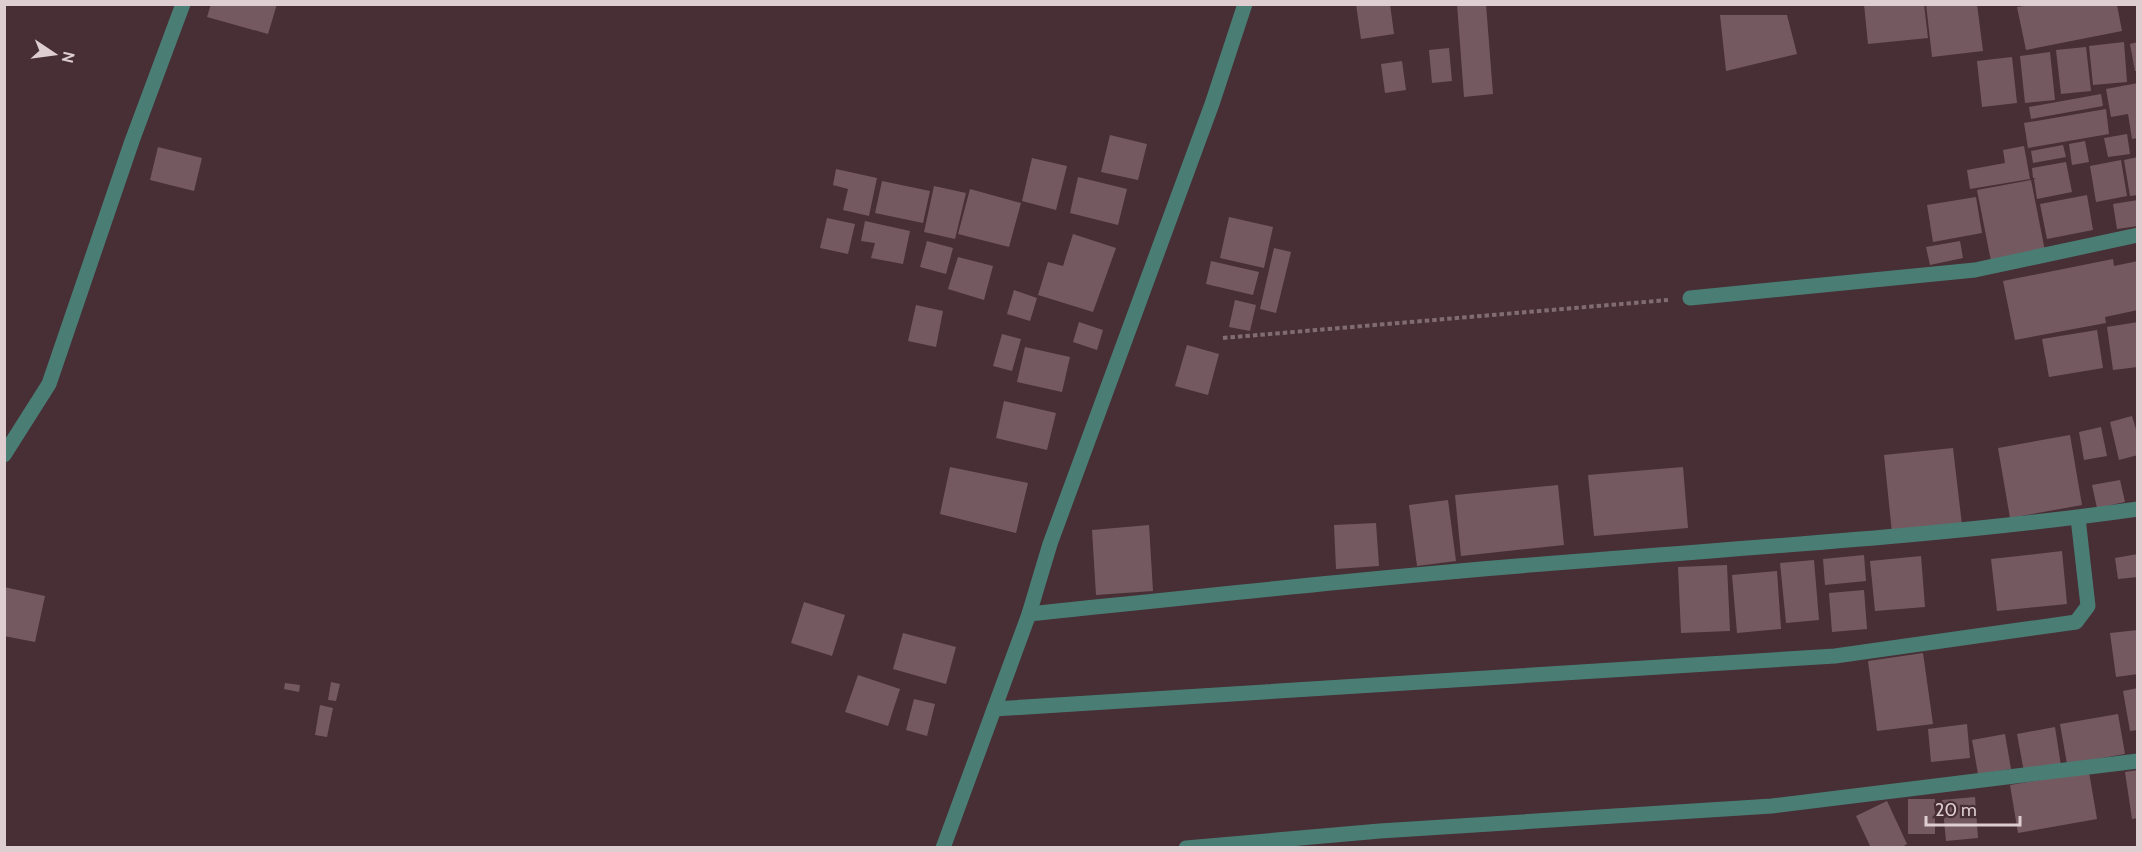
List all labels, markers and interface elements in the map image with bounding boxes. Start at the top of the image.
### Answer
north arrow [24,24,84,84]
text: N [58,50,79,65]
scale bar [1926,789,2020,827]
text: 20 m [1935,799,1977,821]

